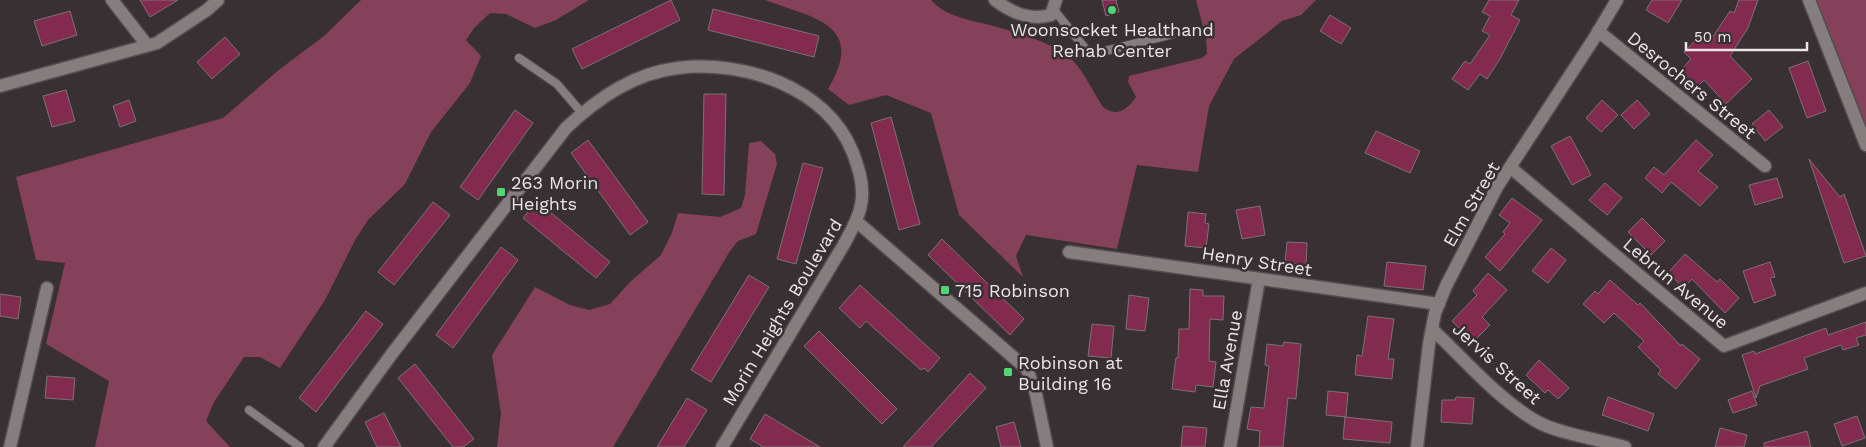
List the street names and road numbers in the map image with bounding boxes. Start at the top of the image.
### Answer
street label: Desrochers Street [1624,27,1761,144]
street label: Elm Street [1438,157,1504,250]
street label: Morin Heights Boulevard [718,215,846,409]
street label: Lebrun Avenue [1619,233,1733,333]
street label: Henry Street [1200,242,1314,280]
street label: Ella Avenue [1208,308,1246,412]
street label: Jervis Street [1448,318,1546,408]

